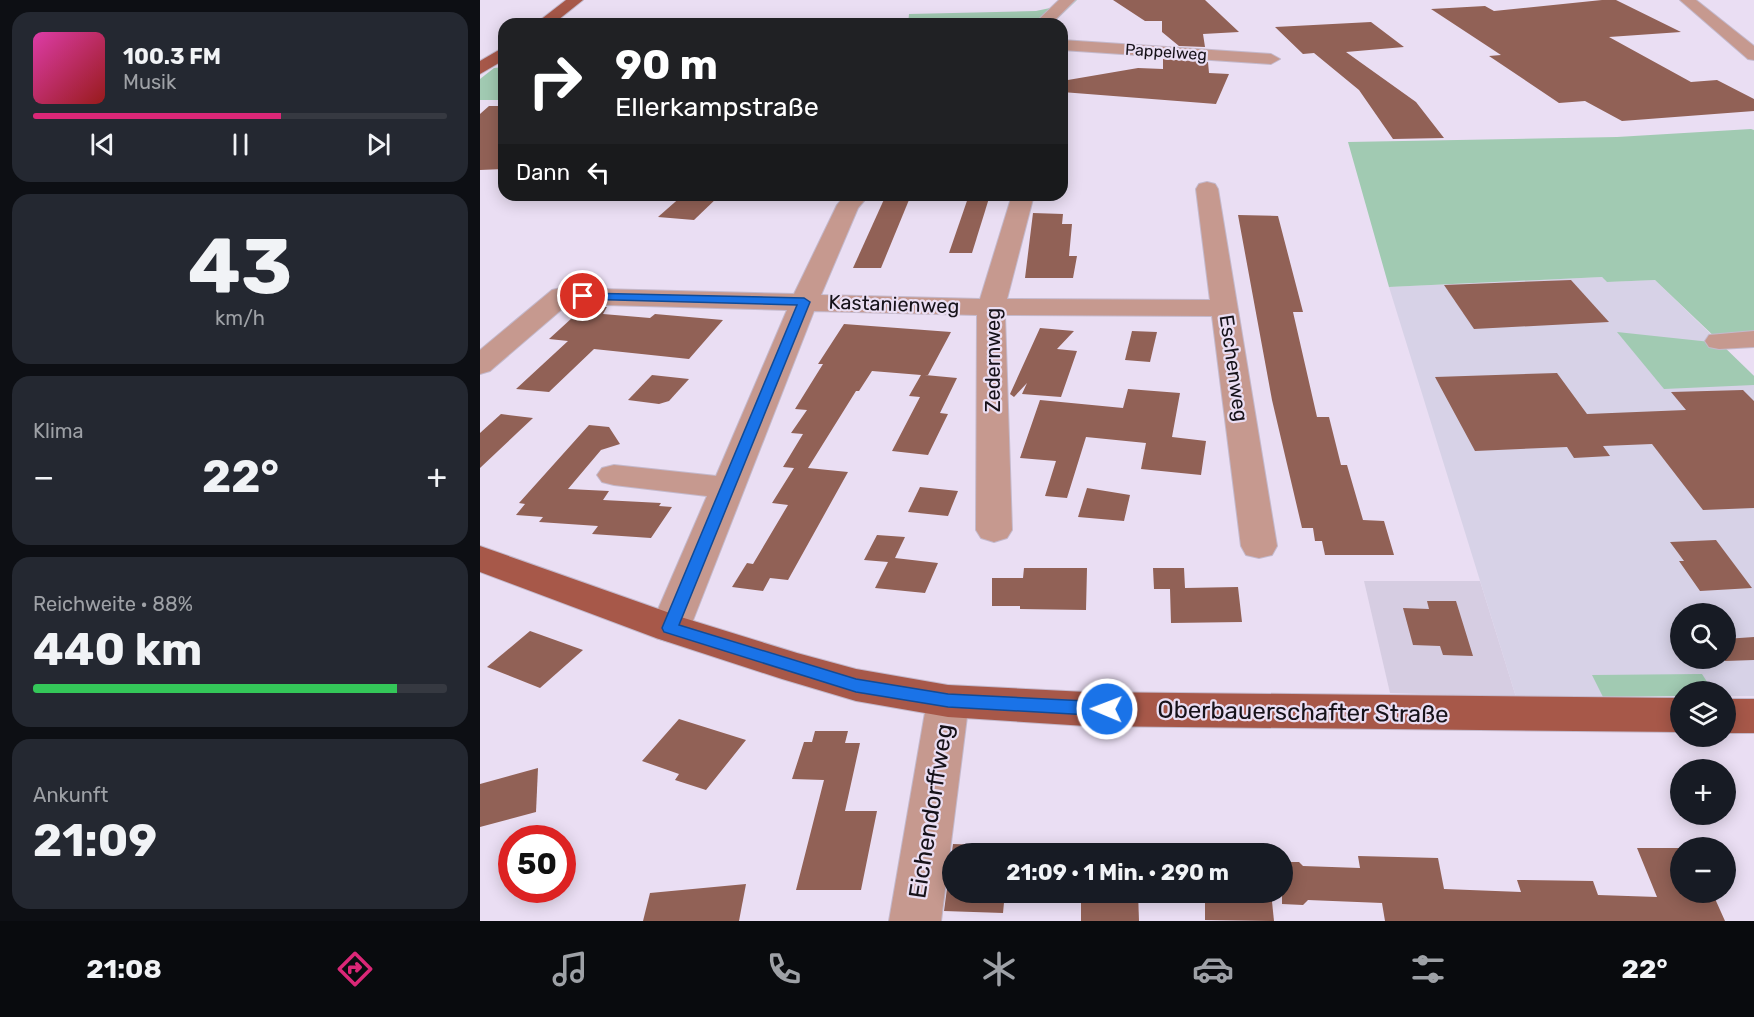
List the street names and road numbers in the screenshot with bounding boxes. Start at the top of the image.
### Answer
street label: Pappelweg [1124,40,1208,64]
street label: Kastanienweg [828,290,960,318]
street label: Zedernweg [981,308,1005,412]
street label: Eschenweg [1215,313,1253,423]
street label: Oberbauerschafter Straße [1157,695,1449,729]
street label: Eichendorffweg [903,722,959,900]

